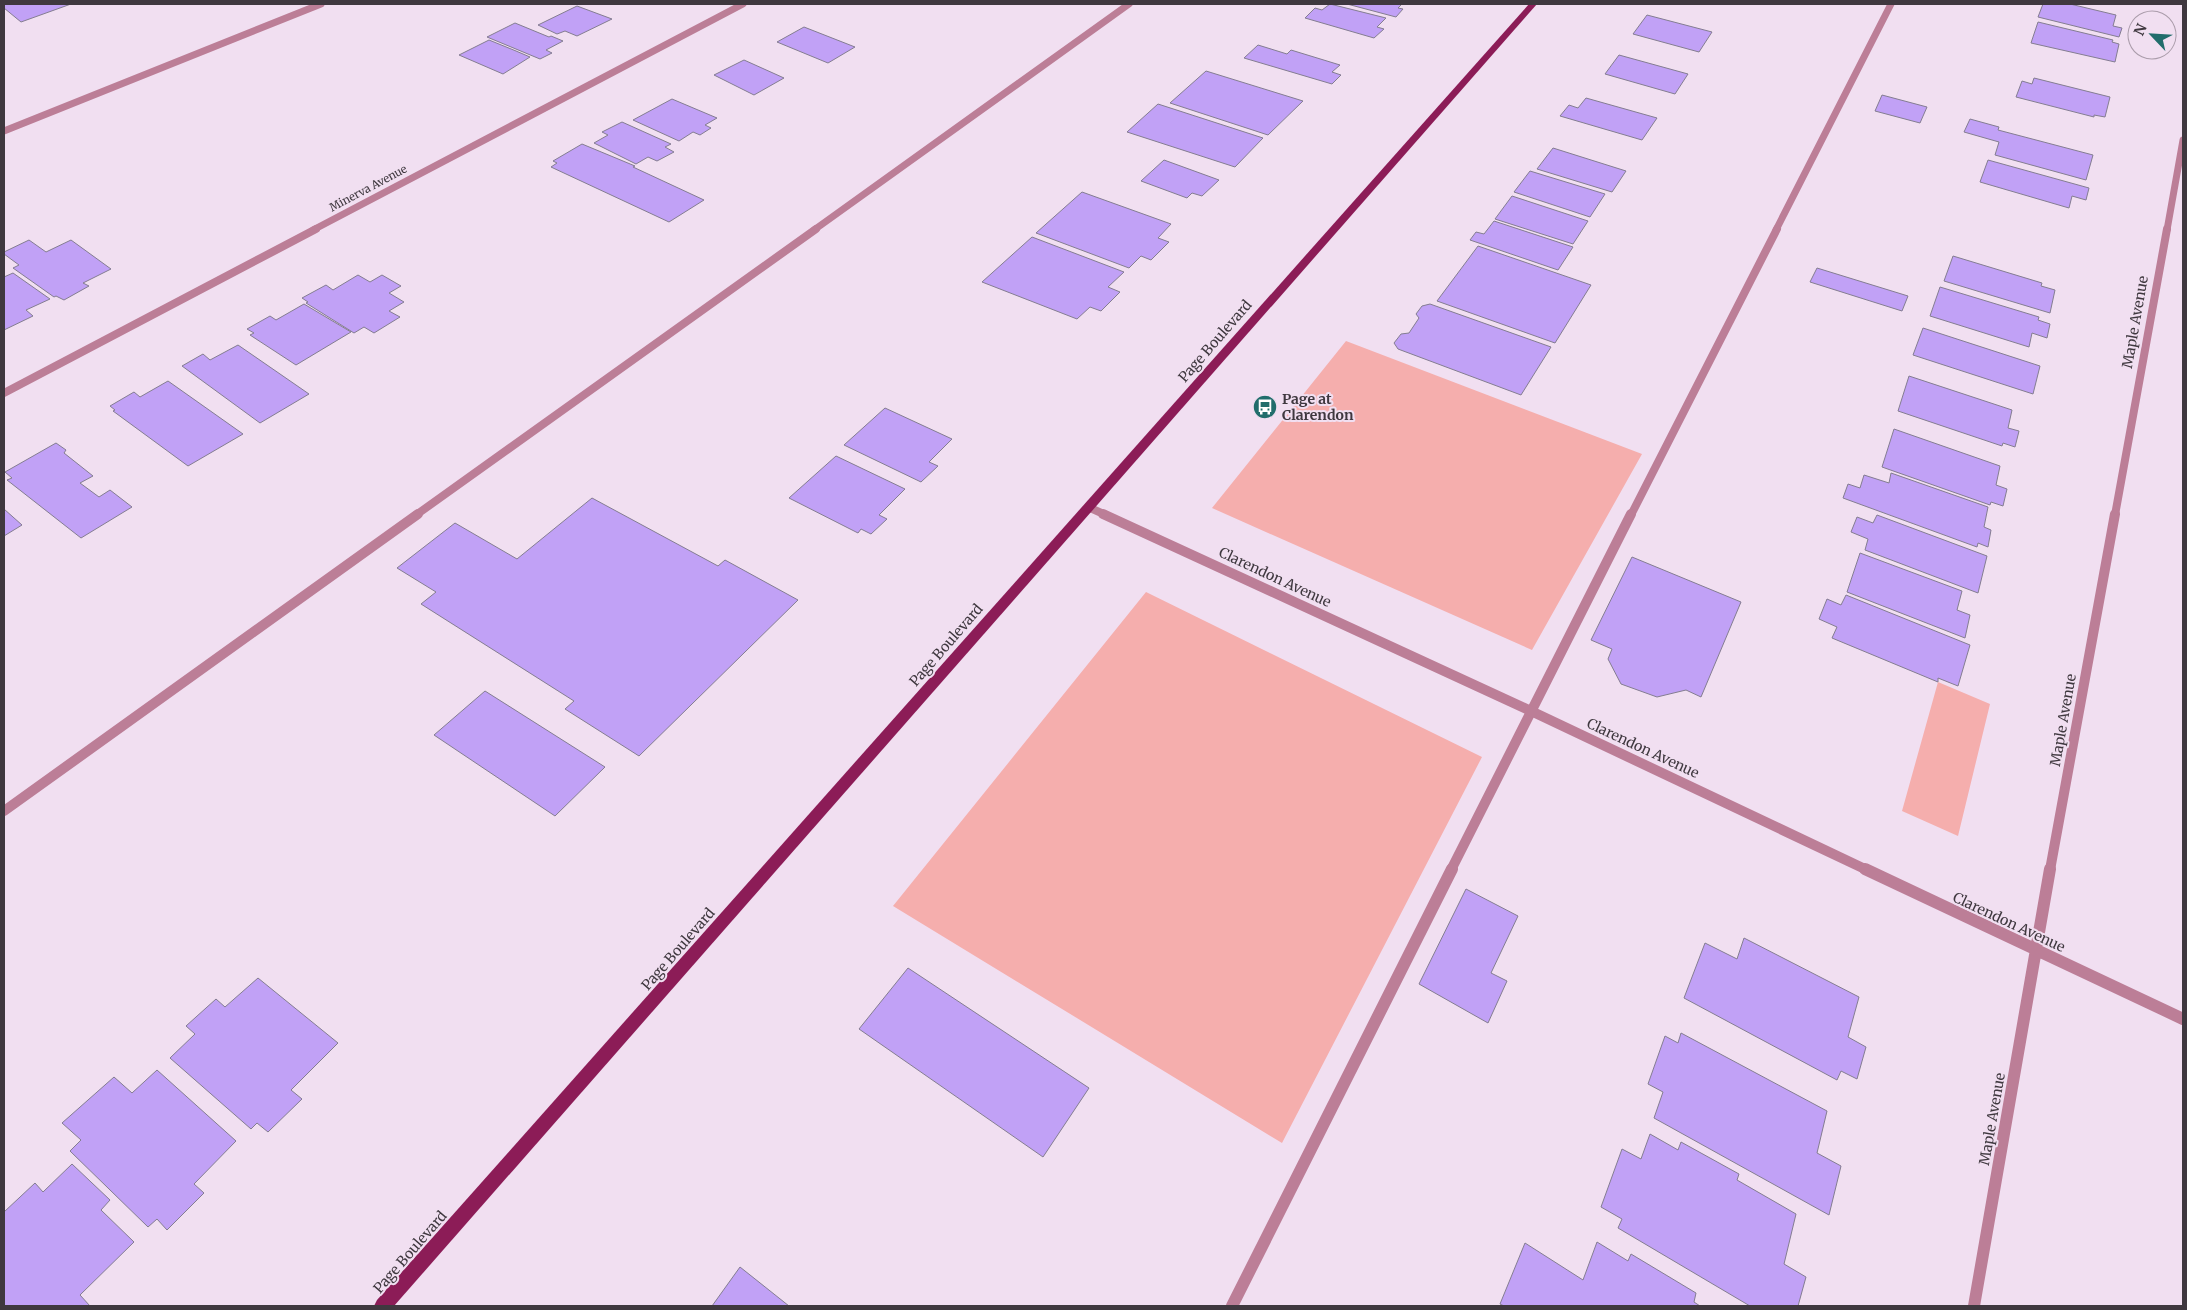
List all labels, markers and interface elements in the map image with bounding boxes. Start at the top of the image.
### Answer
north arrow [2127,10,2177,60]
text: N [2130,21,2151,38]
street label: Minerva Avenue [327,162,409,214]
street label: Maple Avenue [2118,274,2152,370]
street label: Page Boulevard [1174,296,1256,386]
place label: Page at Clarendon [1282,390,1354,424]
bus stop icon: Page at Clarendon [1252,394,1278,420]
street label: Clarendon Avenue [1216,543,1334,611]
street label: Page Boulevard [905,600,987,690]
street label: Maple Avenue [2046,672,2080,768]
street label: Clarendon Avenue [1584,714,1702,782]
street label: Clarendon Avenue [1950,888,2068,956]
street label: Page Boulevard [637,904,719,994]
street label: Maple Avenue [1975,1071,2009,1167]
street label: Page Boulevard [369,1207,451,1297]

